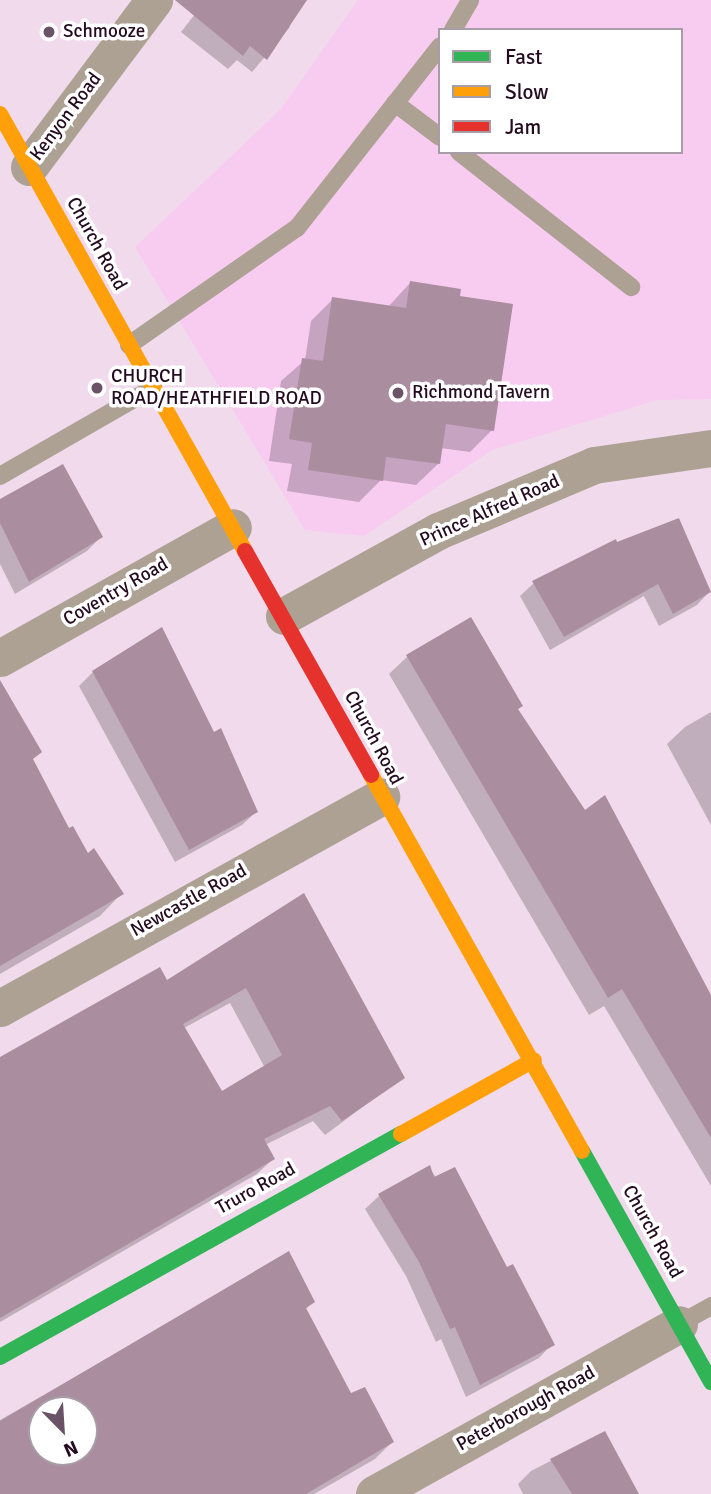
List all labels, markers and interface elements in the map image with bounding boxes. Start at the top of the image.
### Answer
place label: Schmooze [63,21,145,43]
marker: Schmooze [41,24,57,40]
legend [438,28,683,154]
text: Fast [505,44,542,70]
street label: Kenyon Road [26,68,106,166]
text: Slow [505,79,549,105]
text: Jam [505,114,541,140]
street label: Church Road [61,193,131,295]
place label: CHURCH ROAD/HEATHFIELD ROAD [111,366,322,410]
marker: CHURCH ROAD/HEATHFIELD ROAD [89,380,105,396]
place label: Richmond Tavern [412,382,550,404]
marker: Richmond Tavern [390,385,406,401]
street label: Prince Alfred Road [417,470,563,552]
street label: Coventry Road [60,553,172,631]
street label: Church Road [339,687,407,789]
street label: Newcastle Road [127,860,251,942]
street label: Truro Road [212,1158,300,1220]
street label: Church Road [617,1181,687,1283]
street label: Peterborough Road [453,1362,599,1456]
north arrow [28,1396,98,1466]
text: N [60,1435,82,1462]

